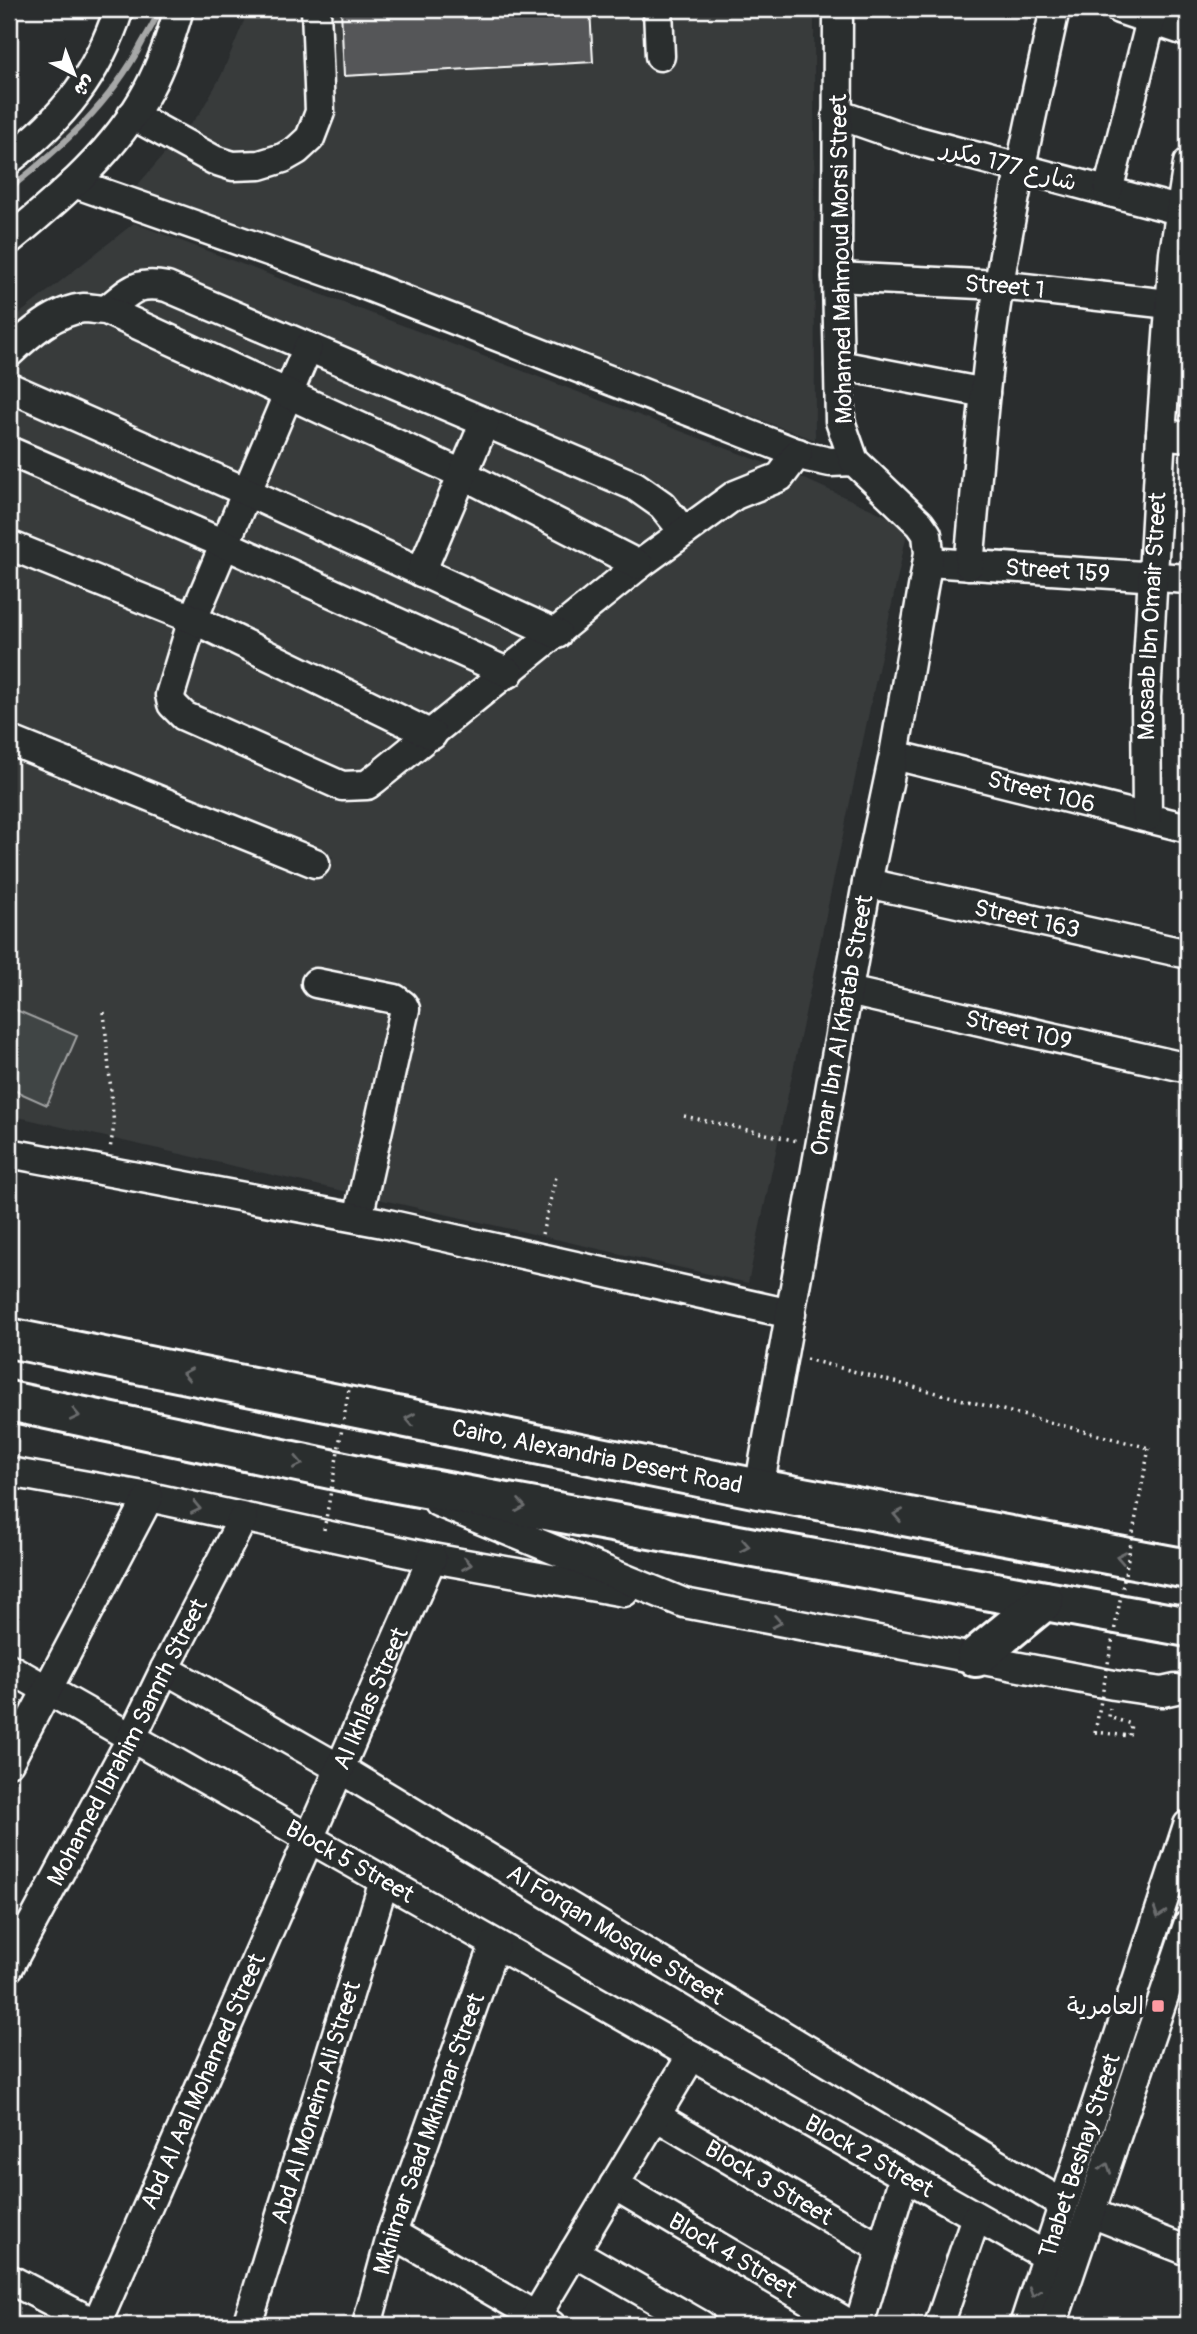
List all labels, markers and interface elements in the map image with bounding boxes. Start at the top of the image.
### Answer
north arrow [38,38,108,108]
text: ش [69,70,101,102]
street label: Mohamed Mahmoud Morsi Street [824,94,859,424]
street label: شارع 177 مكرر [935,133,1080,199]
street label: Street 1 [964,269,1046,305]
street label: Mosaab Ibn Omair Street [1132,491,1173,740]
street label: Street 159 [1004,553,1111,589]
street label: Street 106 [984,765,1098,819]
street label: Omar Ibn Al Khatab Street [805,892,880,1158]
street label: Street 163 [972,893,1082,945]
street label: Street 109 [962,1004,1075,1056]
one-way arrow [181,1368,193,1383]
one-way arrow [69,1407,81,1422]
one-way arrow [404,1413,416,1428]
street label: Cairo, Alexandria Desert Road [449,1414,745,1500]
one-way arrow [292,1454,304,1469]
one-way arrow [515,1498,527,1513]
one-way arrow [190,1499,202,1514]
one-way arrow [892,1508,903,1523]
one-way arrow [739,1538,751,1553]
one-way arrow [1115,1550,1127,1565]
one-way arrow [461,1556,473,1571]
street label: Mohamed Ibrahim Samrh Street [41,1594,214,1891]
one-way arrow [771,1613,783,1628]
street label: Al Ikhlas Street [327,1623,415,1774]
street label: Block 5 Street [280,1814,419,1910]
street label: Al Forqan Mosque Street [501,1859,729,2012]
one-way arrow [1153,1907,1167,1919]
street label: Abd Al Aal Mohamed Street [134,1949,272,2214]
street label: Abd Al Moneim Ali Street [265,1977,367,2227]
street label: Mkhimar Saad Mkhimar Street [367,1989,491,2278]
place label: العامرية [1067,1992,1144,2021]
marker: العامرية [1150,1998,1166,2014]
street label: Thabet Beshay Street [1033,2050,1127,2262]
street label: Block 2 Street [800,2108,939,2204]
street label: Block 3 Street [699,2134,838,2232]
one-way arrow [1098,2162,1112,2175]
street label: Block 4 Street [663,2207,802,2305]
one-way arrow [1028,2286,1043,2298]

